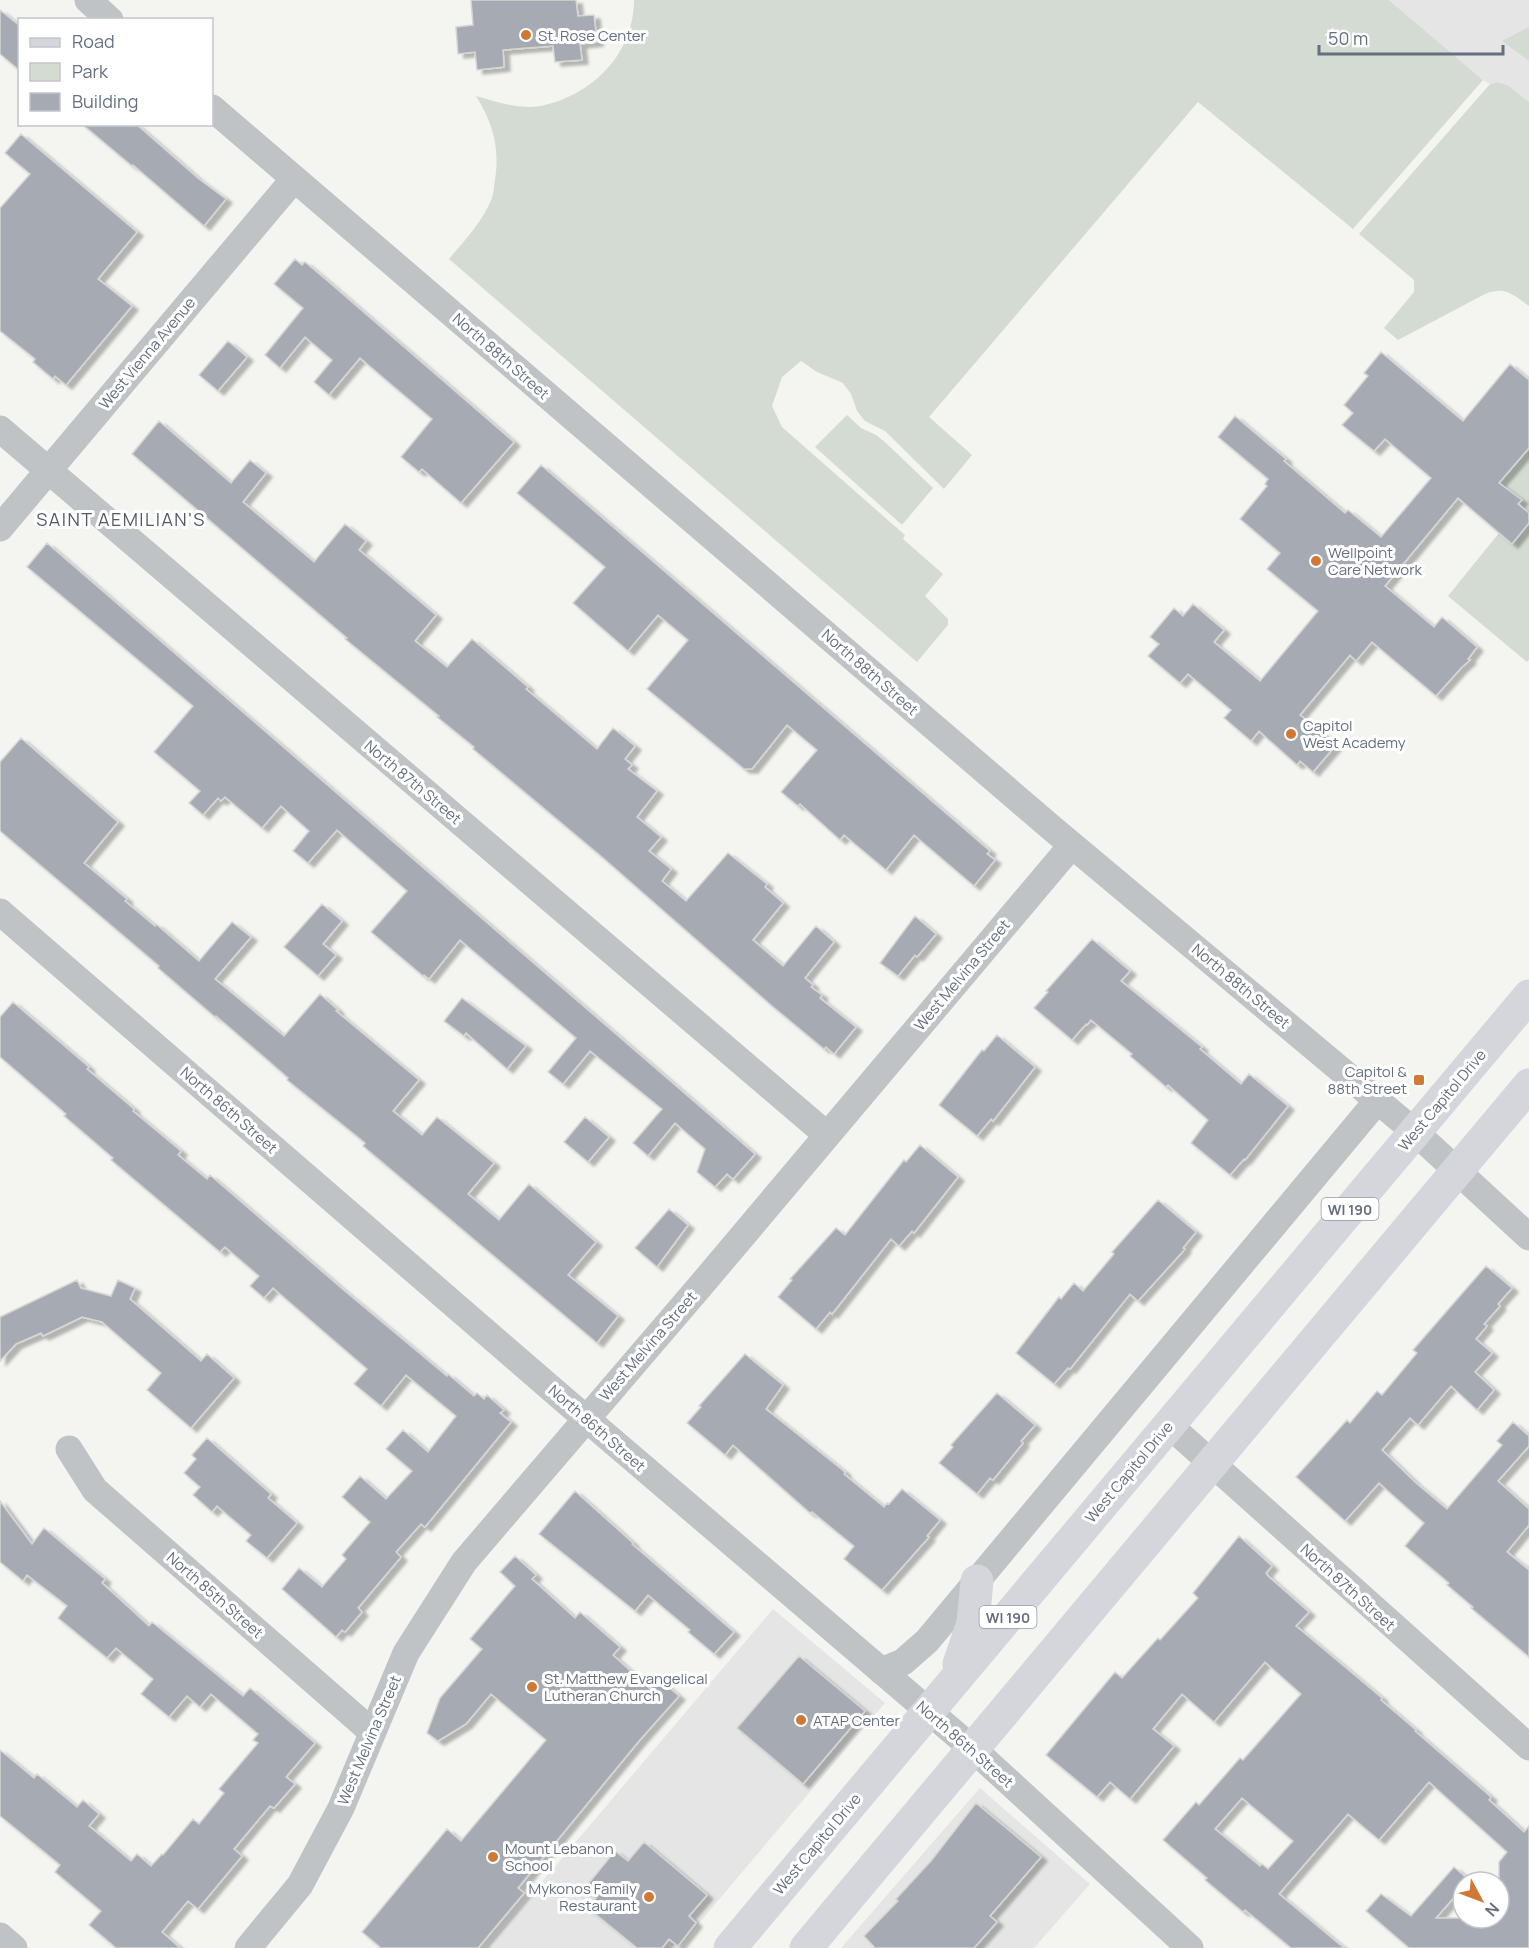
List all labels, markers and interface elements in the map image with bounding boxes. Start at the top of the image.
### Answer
legend [18,18,213,126]
scale bar [1319,18,1504,56]
place label: St. Rose Center [538,25,647,46]
text: 50 m [1328,26,1368,50]
marker: St. Rose Center [519,28,533,42]
text: Road [72,29,115,53]
text: Park [72,59,109,83]
text: Building [72,89,138,113]
street label: West Vienna Avenue [94,292,200,413]
street label: North 88th Street [448,308,554,404]
district label: SAINT AEMILIAN'S [36,507,206,531]
place label: Wellpoint Care Network [1328,542,1423,580]
marker: Wellpoint Care Network [1309,554,1323,568]
street label: North 88th Street [817,624,923,720]
place label: Capitol West Academy [1303,715,1406,753]
marker: Capitol West Academy [1284,727,1298,741]
street label: North 87th Street [360,735,466,829]
street label: West Melvina Street [909,915,1015,1035]
street label: North 88th Street [1188,939,1294,1033]
street label: West Capitol Drive [1393,1045,1491,1155]
place label: Capitol & 88th Street [1328,1061,1407,1099]
street label: North 86th Street [176,1062,282,1158]
marker: Capitol & 88th Street [1412,1073,1426,1087]
road number: WI 190 [1322,1198,1378,1220]
street label: West Melvina Street [594,1287,702,1405]
street label: North 86th Street [544,1380,650,1476]
street label: West Capitol Drive [1080,1417,1178,1527]
street label: North 87th Street [1296,1539,1400,1635]
street label: North 85th Street [162,1547,268,1643]
road number: WI 190 [980,1606,1036,1628]
place label: St. Matthew Evangelical Lutheran Church [544,1668,708,1706]
street label: West Melvina Street [332,1672,406,1808]
marker: St. Matthew Evangelical Lutheran Church [525,1680,539,1694]
street label: North 86th Street [912,1696,1018,1792]
place label: ATAP Center [813,1710,900,1731]
marker: ATAP Center [794,1713,808,1727]
street label: West Capitol Drive [768,1789,866,1899]
place label: Mount Lebanon School [505,1838,614,1876]
marker: Mount Lebanon School [486,1850,500,1864]
north arrow [1451,1870,1511,1930]
place label: Mykonos Family Restaurant [529,1878,637,1916]
marker: Mykonos Family Restaurant [642,1890,656,1904]
text: N [1480,1898,1504,1921]

